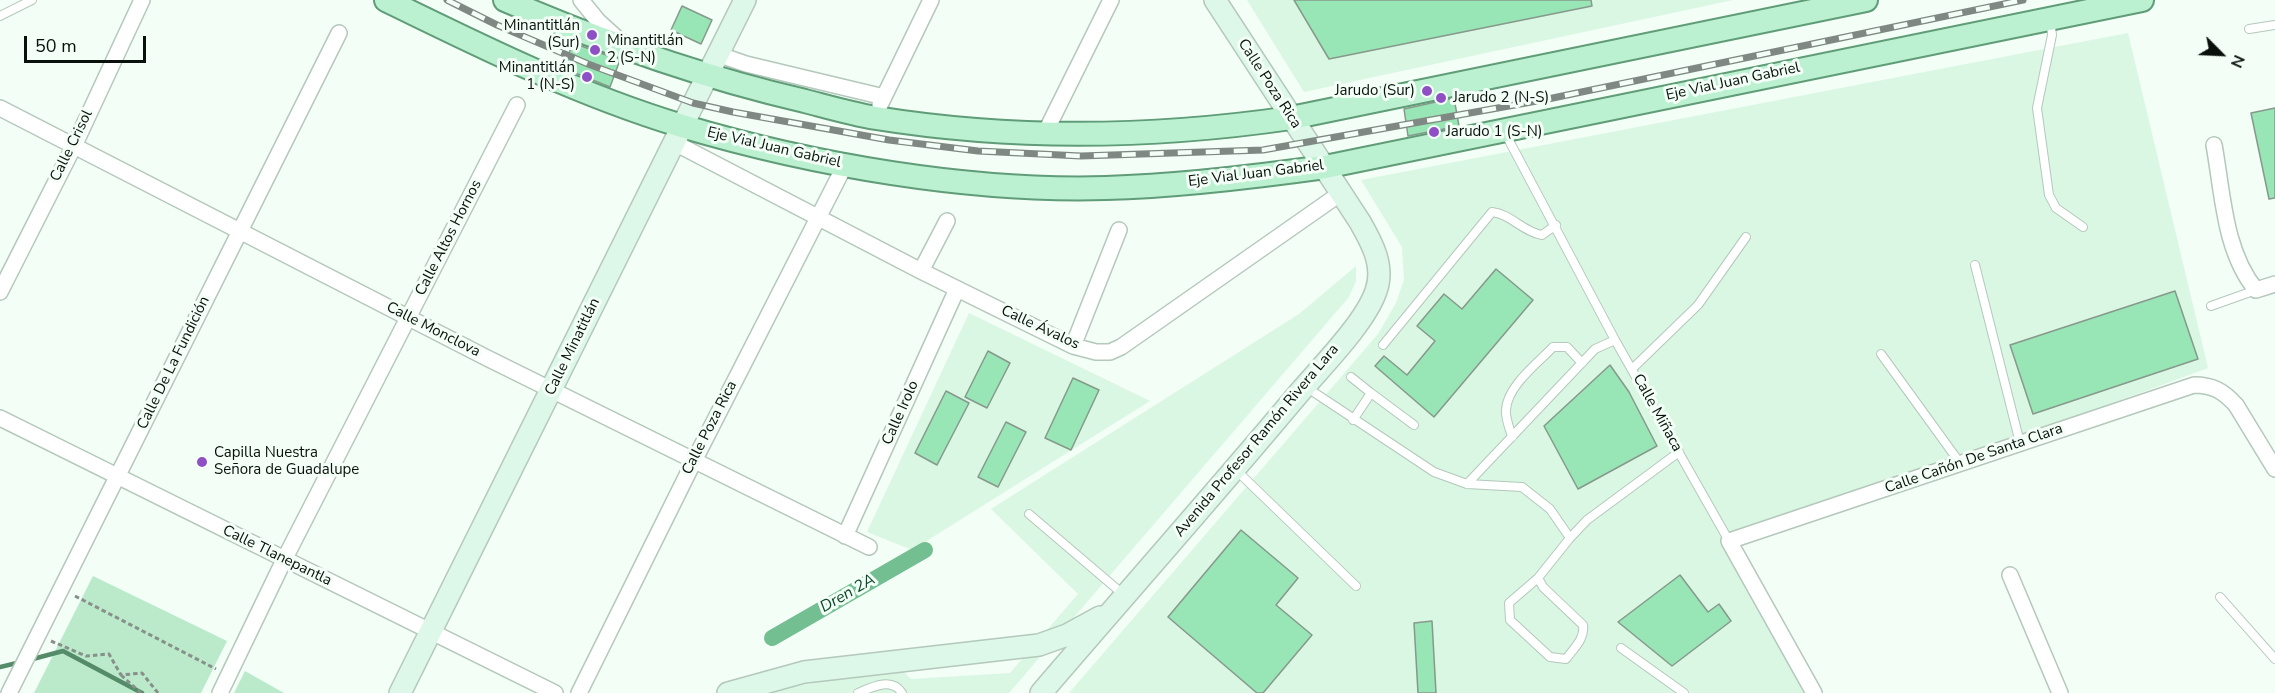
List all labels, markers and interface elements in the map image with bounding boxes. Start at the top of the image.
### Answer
place label: Minantitlán (Sur) [504,17,580,52]
scale bar [27,24,148,62]
north arrow [2191,24,2251,84]
marker: Minantitlán (Sur) [585,28,599,42]
place label: Minantitlán 2 (S-N) [607,32,683,67]
text: 50 m [35,34,77,58]
street label: Calle Poza Rica [1233,36,1305,132]
marker: Minantitlán 2 (S-N) [588,43,602,57]
text: N [2225,51,2250,71]
place label: Minantitlán 1 (N-S) [499,59,575,94]
street label: Eje Vial Juan Gabriel [1664,59,1802,105]
marker: Minantitlán 1 (N-S) [580,70,594,84]
place label: Jarudo (Sur) [1335,82,1415,100]
marker: Jarudo (Sur) [1420,84,1434,98]
place label: Jarudo 2 (N-S) [1453,89,1549,107]
marker: Jarudo 2 (N-S) [1434,91,1448,105]
street label: Calle Crisol [47,107,97,185]
place label: Jarudo 1 (S-N) [1446,123,1543,141]
street label: Eje Vial Juan Gabriel [705,124,843,172]
marker: Jarudo 1 (S-N) [1427,125,1441,139]
street label: Eje Vial Juan Gabriel [1187,157,1325,191]
street label: Calle Altos Hornos [412,177,486,299]
street label: Calle De La Fundición [134,294,214,432]
street label: Calle Minatitlán [542,295,604,399]
street label: Calle Monclova [383,299,483,361]
street label: Calle Ávalos [998,302,1082,354]
street label: Avenida Profesor Ramón Rivera Lara [1171,341,1343,541]
street label: Calle Miñaca [1628,371,1686,455]
street label: Calle Poza Rica [679,378,741,478]
street label: Calle Irolo [879,378,923,448]
street label: Calle Cañón De Santa Clara [1883,420,2065,498]
place label: Capilla Nuestra Señora de Guadalupe [214,444,359,479]
marker: Capilla Nuestra Señora de Guadalupe [195,455,209,469]
street label: Calle Tlanepantla [219,522,335,590]
water label: Dren 2A [817,571,879,617]

